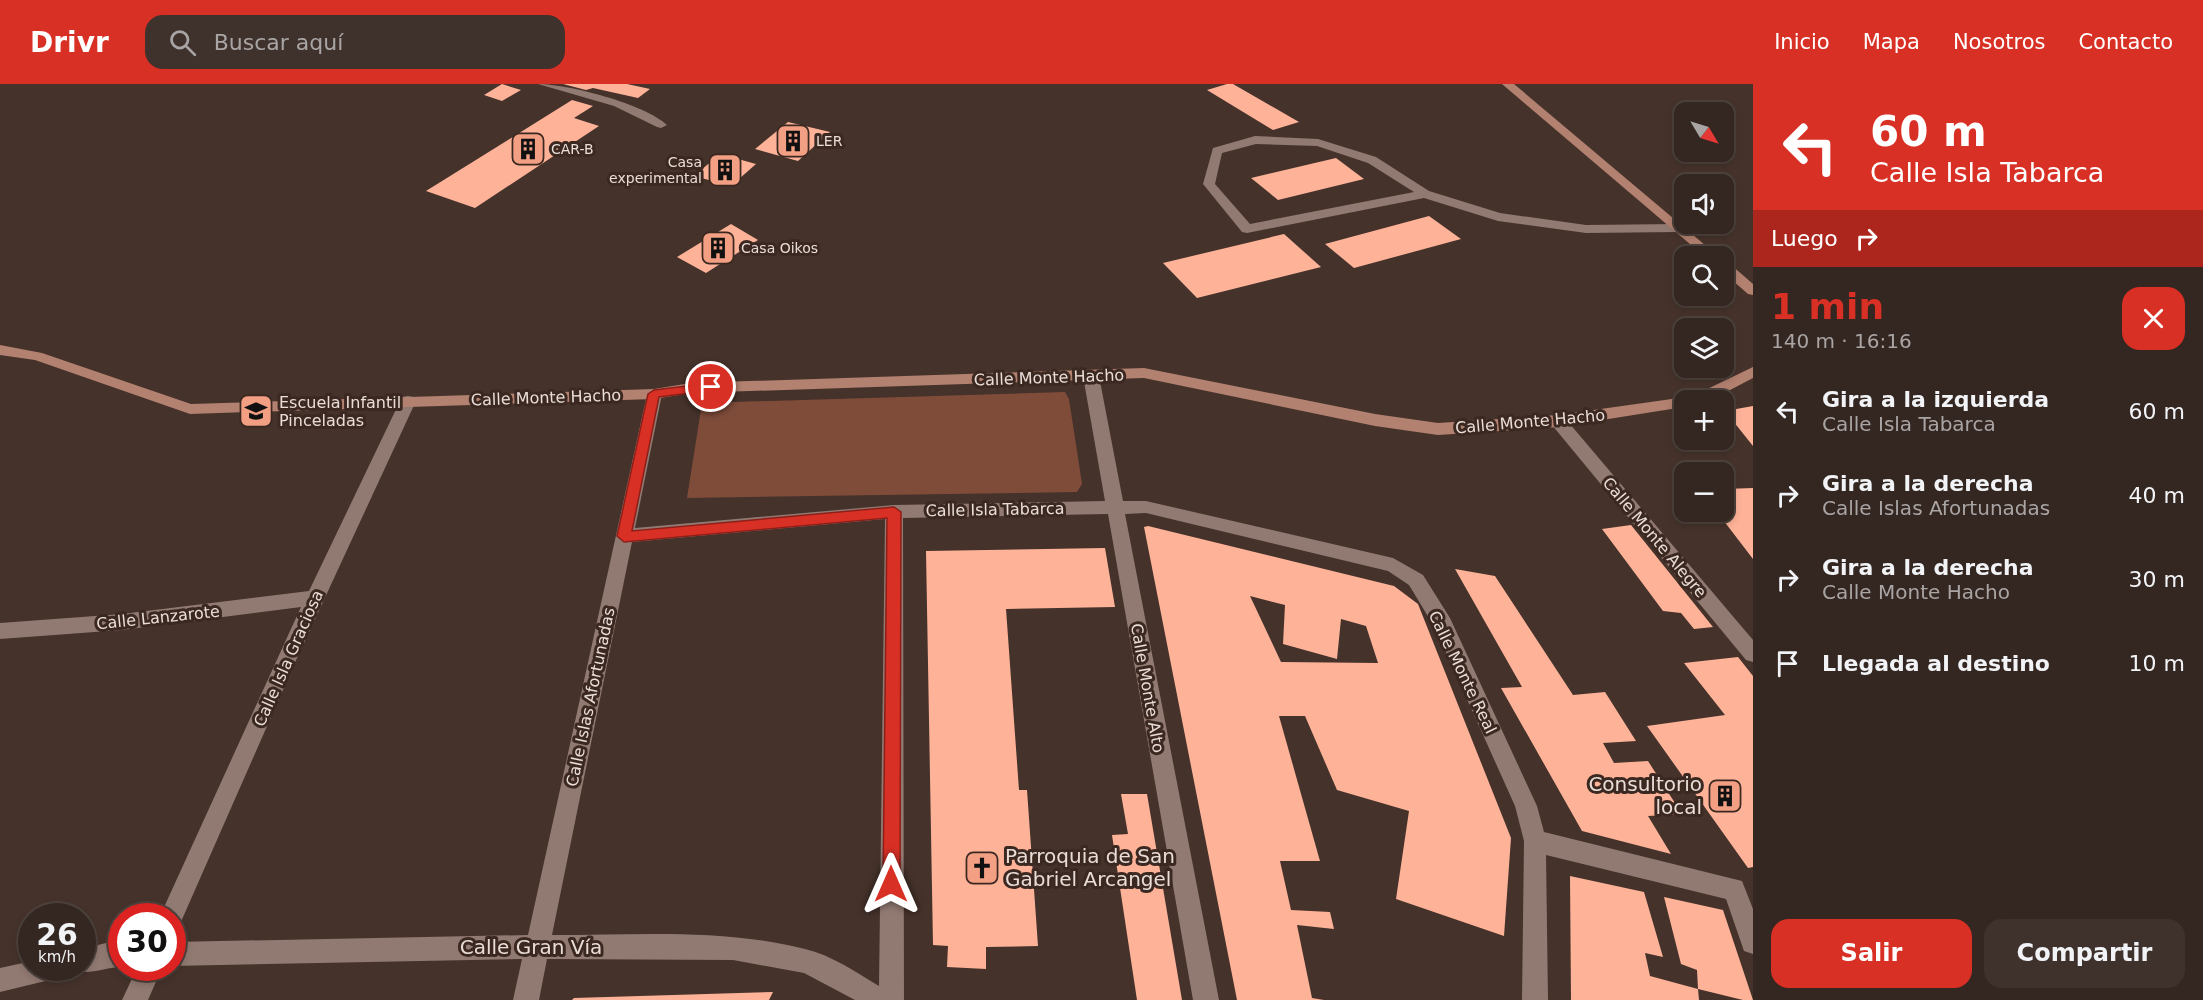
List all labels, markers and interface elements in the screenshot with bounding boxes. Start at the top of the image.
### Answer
search box [145,15,565,69]
text: Drivr [30,26,109,59]
icon: search [166,26,199,59]
text: Buscar aquí [214,30,343,55]
text: Inicio [1774,30,1830,54]
text: Mapa [1863,30,1920,54]
text: Nosotros [1953,30,2045,54]
text: Contacto [2078,30,2173,54]
north arrow [1674,102,1734,162]
map controls [1674,102,1734,522]
text: 60 m [1870,107,1987,156]
icon: left [1771,108,1849,186]
building icon: LER [775,123,811,159]
building icon: CAR-B [510,131,546,167]
place label: LER [816,133,843,149]
place label: CAR-B [551,141,594,157]
building icon: Casa experimental [707,152,743,188]
place label: Casa experimental [609,154,702,186]
text: Calle Isla Tabarca [1870,157,2104,188]
button: sound [1674,174,1734,234]
icon: right [1850,222,1883,255]
text: Luego [1771,226,1838,251]
building icon: Casa Oikos [700,230,736,266]
place label: Casa Oikos [741,240,818,256]
button: search [1674,246,1734,306]
text: 1 min [1771,286,1884,327]
button: close [2122,287,2185,350]
button: layers [1674,318,1734,378]
text: 140 m · 16:16 [1771,329,1912,353]
pin [685,361,736,412]
street label: Calle Monte Hacho [974,365,1124,390]
icon: arrive [694,370,727,403]
street label: Calle Monte Hacho [471,385,621,410]
text: Gira a la izquierda [1822,387,2049,412]
button: + [1674,390,1734,450]
school or university icon: Escuela Infantil Pinceladas [238,393,274,429]
place label: Escuela Infantil Pinceladas [279,393,401,430]
icon: left [1771,395,1804,428]
text: 60 m [2129,399,2185,424]
street label: Calle Monte Hacho [1454,405,1606,438]
text: Calle Isla Tabarca [1822,412,1996,436]
button: − [1674,462,1734,522]
text: Gira a la derecha [1822,471,2034,496]
street label: Calle Monte Alegre [1599,473,1710,601]
icon: right [1771,479,1804,512]
text: 40 m [2129,483,2185,508]
text: Calle Islas Afortunadas [1822,496,2050,520]
street label: Calle Isla Tabarca [925,499,1065,520]
text: Gira a la derecha [1822,555,2034,580]
icon: right [1771,563,1804,596]
text: 30 m [2129,567,2185,592]
text: Calle Monte Hacho [1822,580,2010,604]
street label: Calle Isla Graciosa [250,587,327,729]
street label: Calle Lanzarote [95,602,221,633]
street label: Calle Islas Afortunadas [562,606,619,788]
street label: Calle Monte Real [1425,608,1501,737]
street label: Calle Monte Alto [1127,622,1168,754]
icon: arrive [1771,647,1804,680]
text: Llegada al destino [1822,651,2050,676]
text: 10 m [2129,651,2185,676]
place label: Consultorio local [1588,772,1702,819]
building icon: Consultorio local [1707,778,1743,814]
place label: Parroquia de San Gabriel Arcangel [1005,844,1175,891]
church icon: Parroquia de San Gabriel Arcangel [964,850,1000,886]
position arrow [859,852,923,916]
speed limit sign: 30 [108,903,186,981]
text: 26 [36,917,78,952]
button: Salir [1771,919,1972,988]
button: Compartir [1984,919,2185,988]
street label: Calle Gran Vía [460,935,602,959]
text: km/h [38,948,76,966]

